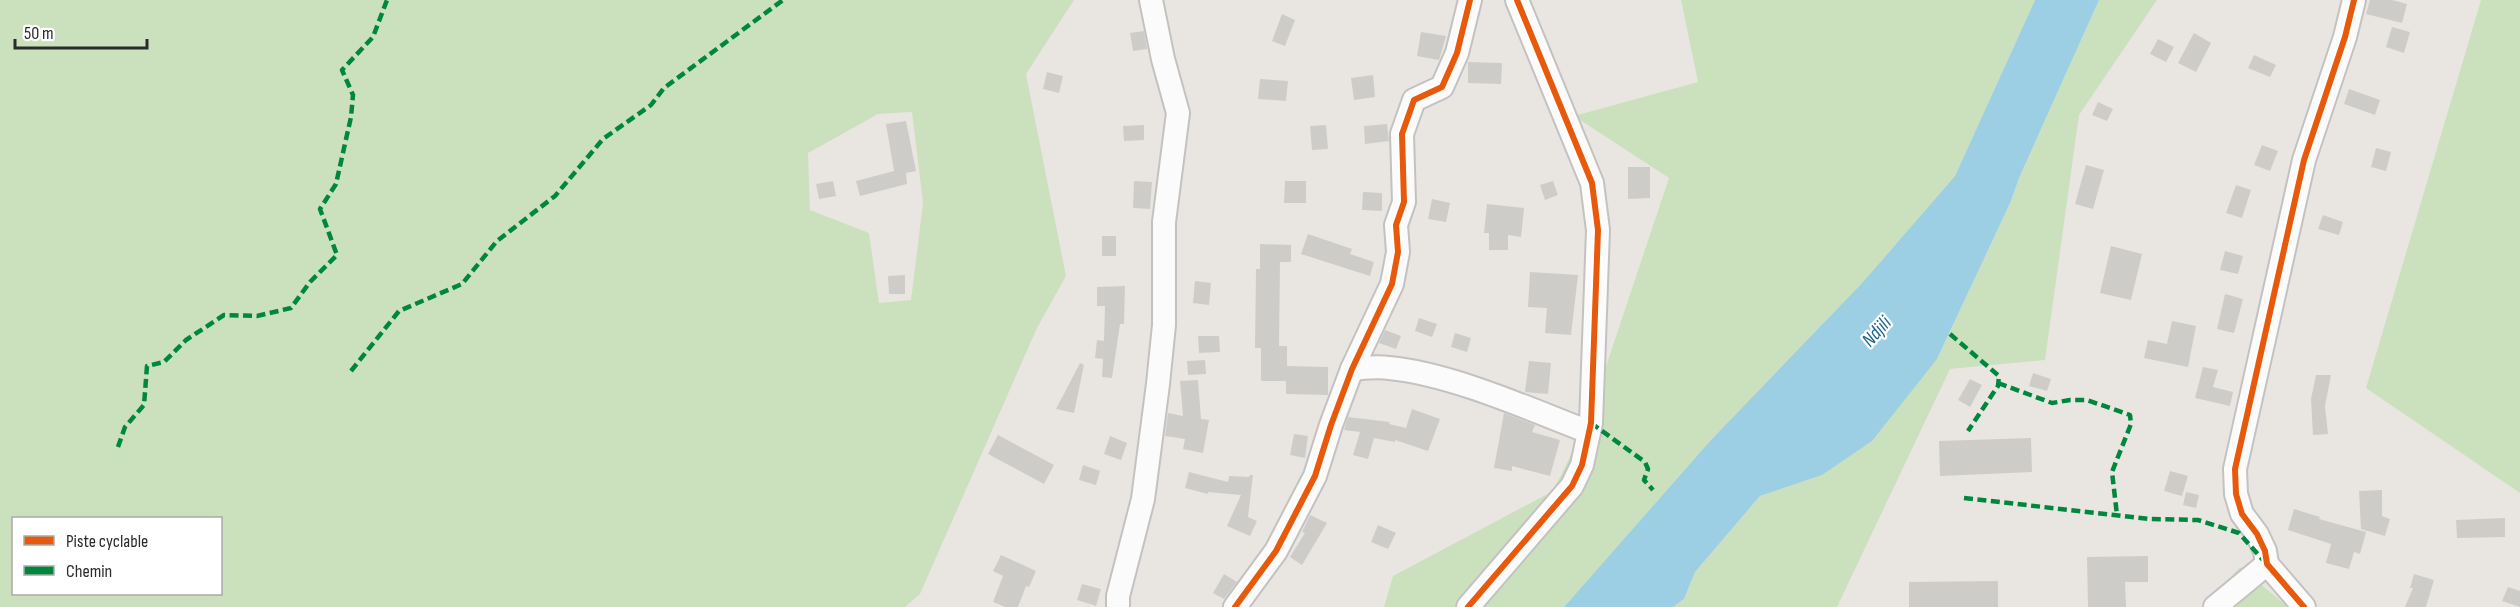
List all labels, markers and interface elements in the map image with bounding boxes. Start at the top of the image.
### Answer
scale bar [15,12,147,50]
text: 50 m [24,23,54,44]
water label: Ndjili [1857,310,1898,352]
legend [12,517,222,595]
text: Piste cyclable [66,531,148,552]
text: Chemin [66,561,112,582]

